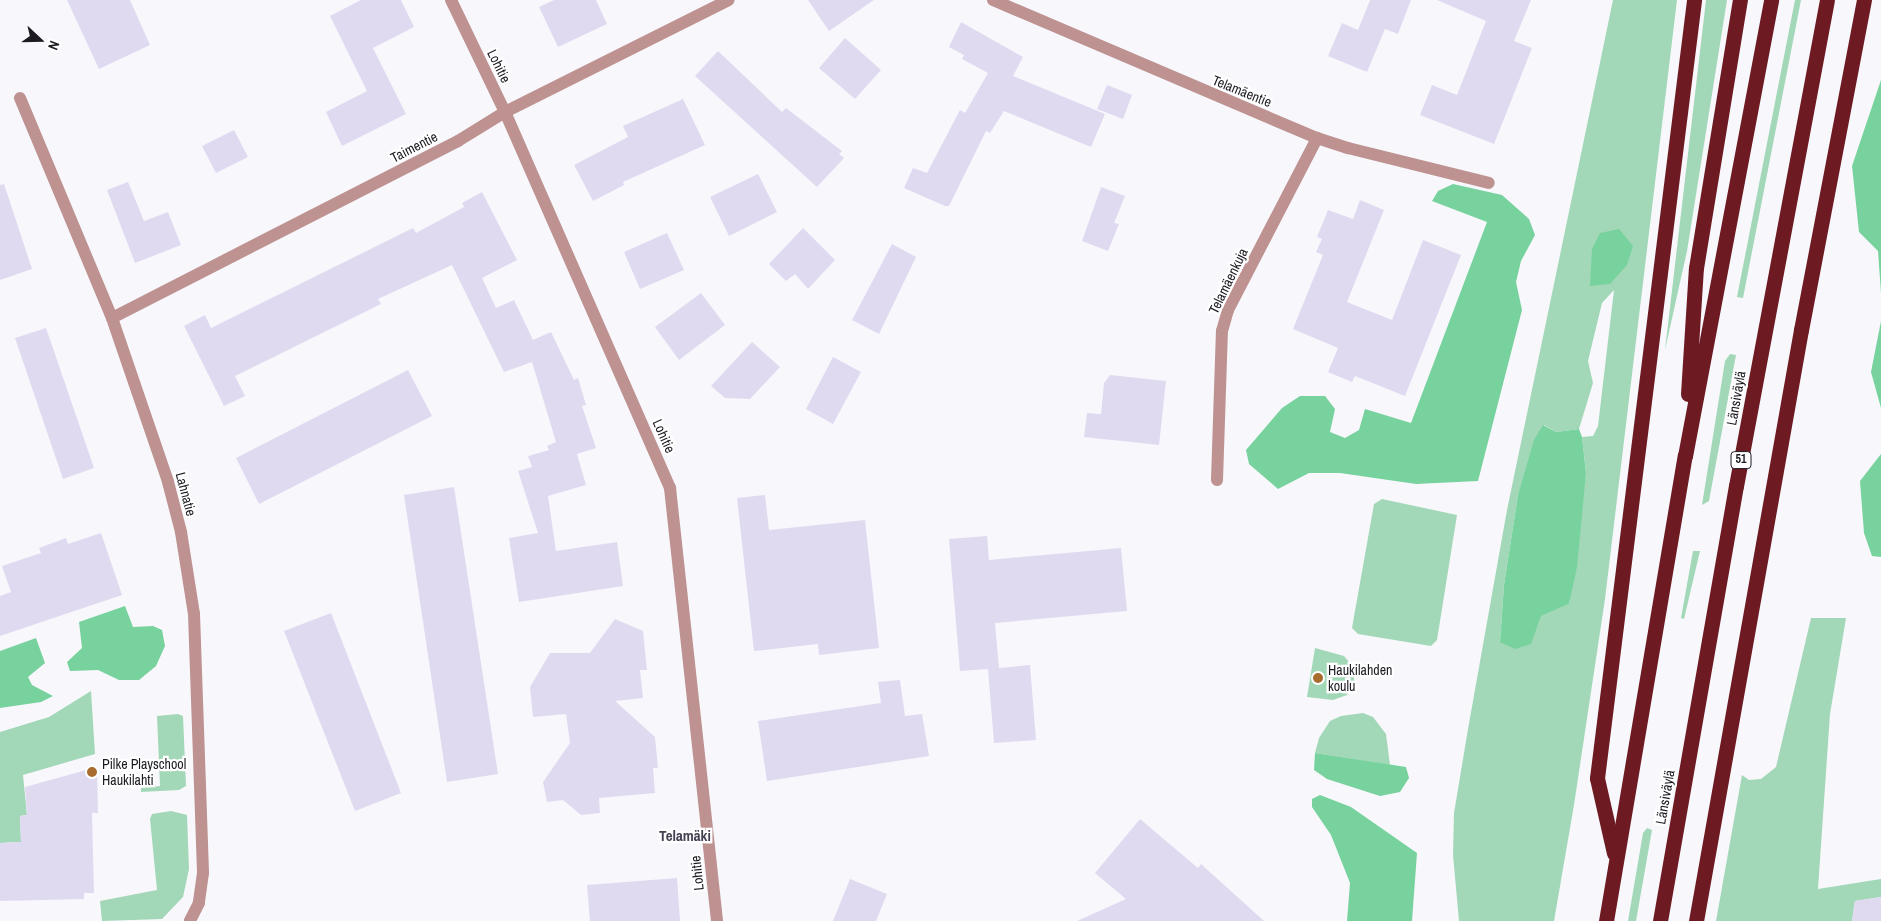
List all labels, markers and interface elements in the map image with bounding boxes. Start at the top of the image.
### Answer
north arrow [15,15,65,65]
text: N [44,38,64,52]
street label: Lohitie [484,47,514,85]
street label: Telamäentie [1210,71,1274,111]
street label: Taimentie [388,128,440,166]
street label: Telamäenkuja [1205,245,1251,317]
street label: Länsiväylä [1723,370,1749,426]
street label: Lohitie [649,417,679,455]
road number: 51 [1730,450,1752,470]
street label: Lahnatie [172,470,200,518]
place label: Haukilahden koulu [1328,662,1392,694]
marker: Haukilahden koulu [1312,672,1324,684]
place label: Pilke Playschool Haukilahti [102,756,186,789]
marker: Pilke Playschool Haukilahti [86,766,98,778]
street label: Länsiväylä [1652,769,1678,825]
district label: Telamäki [659,827,711,845]
street label: Lohitie [687,855,707,891]

